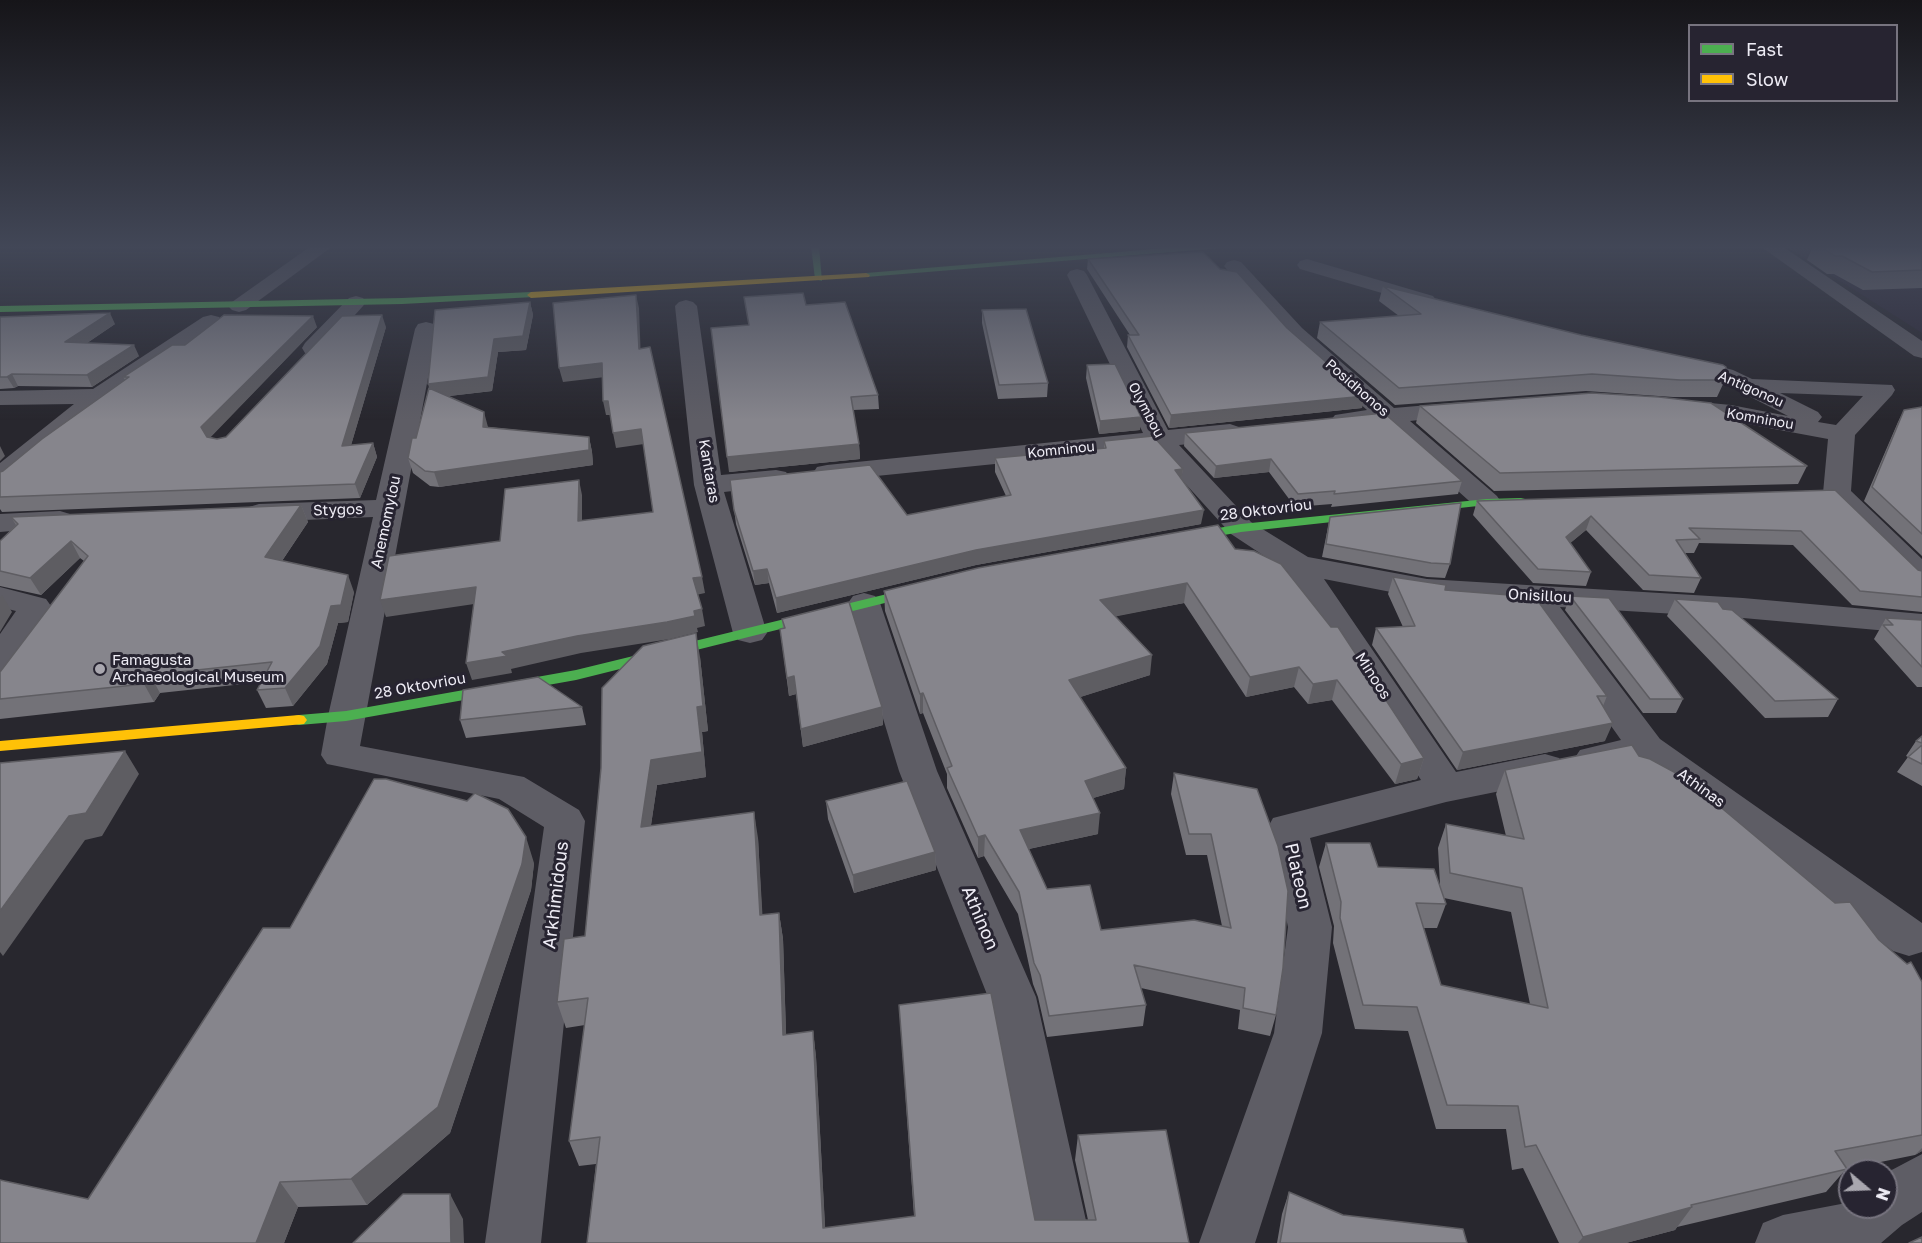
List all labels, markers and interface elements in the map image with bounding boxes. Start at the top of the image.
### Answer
legend [1688,24,1898,102]
text: Fast [1746,38,1783,60]
text: Slow [1746,68,1788,90]
street label: Posidhonos [1322,356,1392,420]
street label: Antigonou [1716,367,1786,411]
street label: Olymbou [1124,379,1168,441]
street label: Komninou [1725,405,1795,433]
street label: Kantaras [695,438,723,504]
street label: Komninou [1026,438,1096,462]
street label: Anemomylou [367,474,405,570]
street label: 28 Oktovriou [1219,495,1313,525]
street label: Stygos [313,500,363,520]
street label: Onisillou [1508,585,1572,607]
street label: Minoos [1351,649,1395,703]
place label: Famagusta Archaeological Museum [112,651,284,686]
marker: Famagusta Archaeological Museum [93,662,107,676]
street label: 28 Oktovriou [373,669,467,703]
street label: Athinas [1674,765,1728,811]
street label: Arkhimidous [539,840,573,950]
street label: Plateon [1280,841,1316,911]
street label: Athinon [957,883,1003,953]
north arrow [1838,1159,1898,1219]
text: N [1872,1185,1895,1203]

